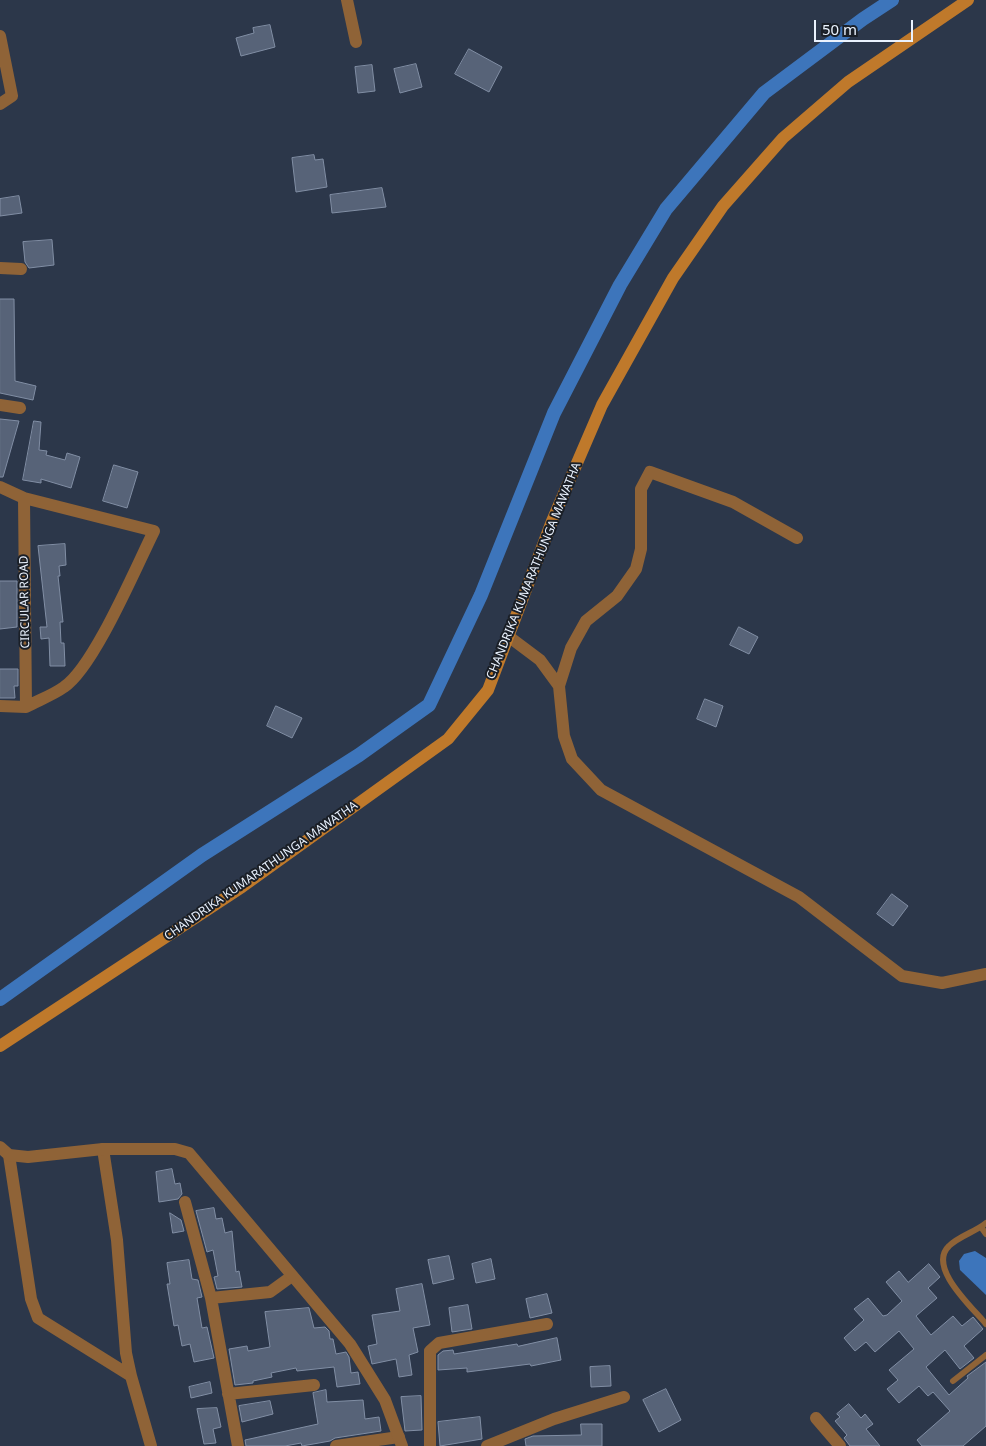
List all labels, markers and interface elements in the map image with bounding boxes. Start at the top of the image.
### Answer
scale bar [816,10,915,42]
text: 50 m [822,19,857,39]
street label: CHANDRIKA KUMARATHUNGA MAWATHA [484,460,584,682]
street label: CIRCULAR ROAD [17,555,33,649]
street label: CHANDRIKA KUMARATHUNGA MAWATHA [162,798,360,944]

